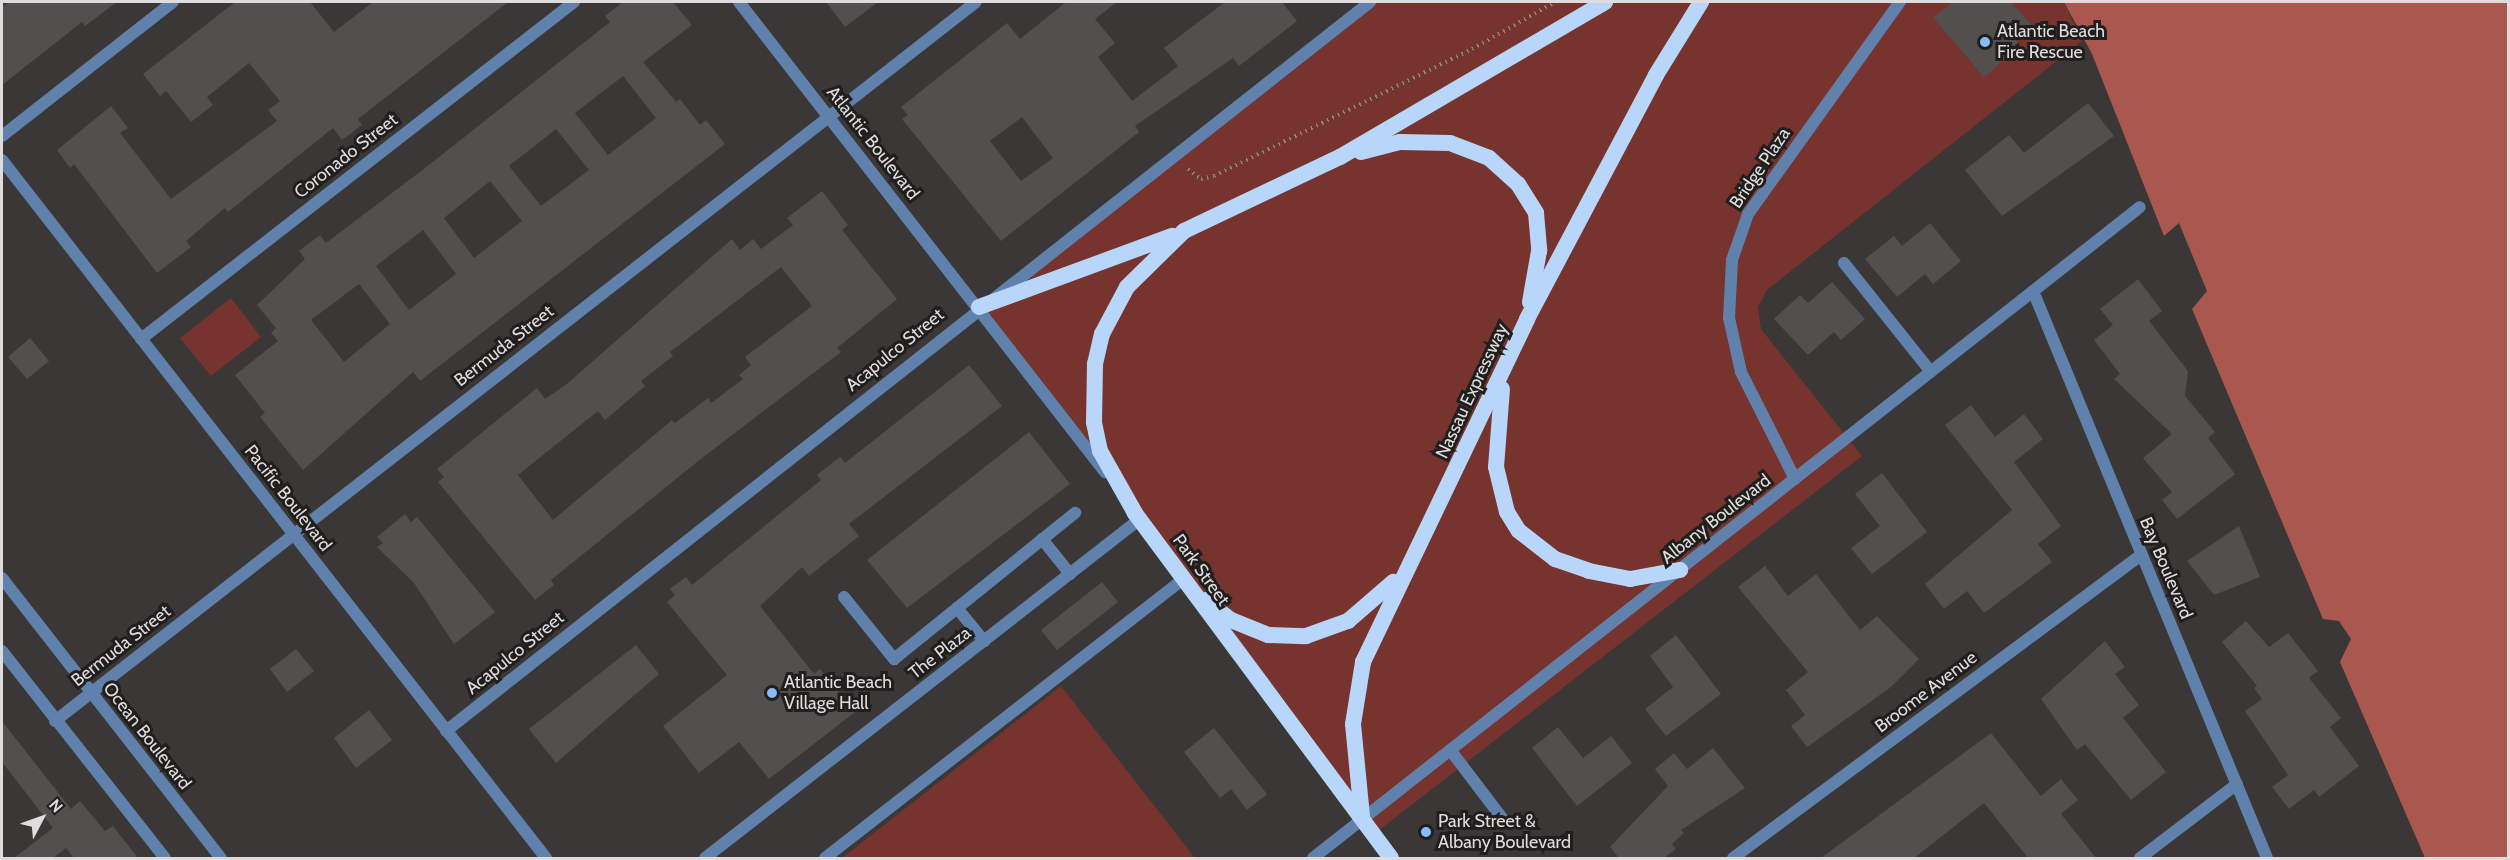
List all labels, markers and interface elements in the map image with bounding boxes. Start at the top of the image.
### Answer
place label: Atlantic Beach Fire Rescue [1997,21,2105,63]
marker: Atlantic Beach Fire Rescue [1978,35,1992,49]
street label: Atlantic Boulevard [822,82,924,204]
street label: Coronado Street [290,109,402,203]
street label: Bridge Plaza [1725,124,1795,212]
street label: Bermuda Street [450,301,558,391]
street label: Acapulco Street [842,304,948,396]
street label: Nassau Expressway [1431,320,1513,462]
street label: Pacific Boulevard [240,441,336,555]
street label: Albany Boulevard [1657,470,1775,568]
street label: Bay Boulevard [2135,514,2197,622]
street label: Park Street [1168,530,1234,610]
street label: Bermuda Street [67,601,175,691]
street label: Acapulco Street [462,607,568,699]
street label: The Plaza [905,622,975,684]
street label: Broome Avenue [1871,647,1981,737]
place label: Atlantic Beach Village Hall [784,672,892,714]
street label: Ocean Boulevard [98,678,196,794]
marker: Atlantic Beach Village Hall [765,686,779,700]
north arrow [12,788,72,848]
text: N [45,795,67,816]
place label: Park Street & Albany Boulevard [1438,811,1571,854]
marker: Park Street & Albany Boulevard [1419,825,1433,839]

